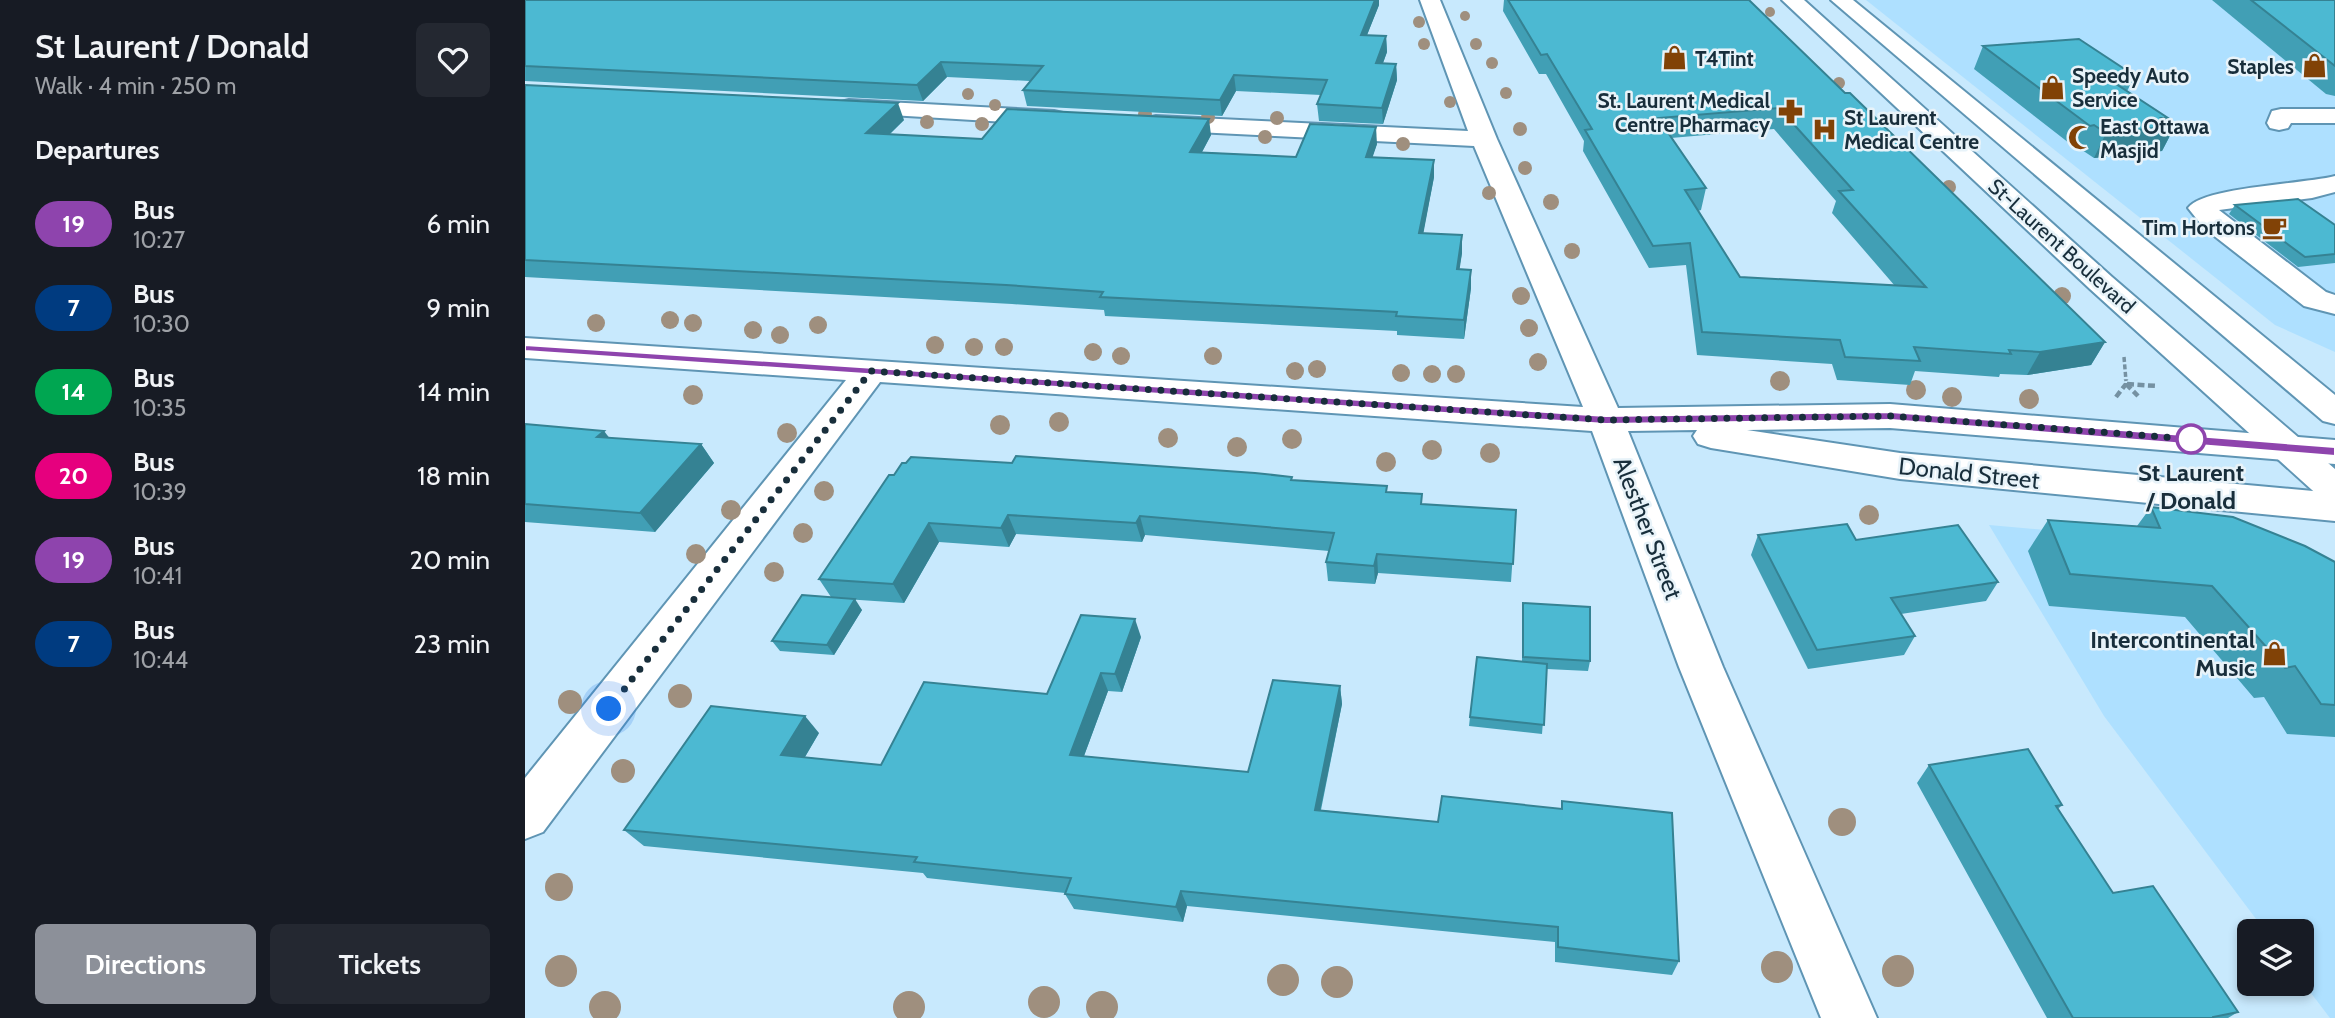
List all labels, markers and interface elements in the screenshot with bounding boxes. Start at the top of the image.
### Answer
button: heart [416,23,490,97]
text: St Laurent / Donald [35,26,310,66]
shop icon: T4Tint [1661,44,1689,72]
place label: T4Tint [1695,46,1754,71]
shop icon: Staples [2300,52,2328,80]
place label: Staples [2227,54,2294,79]
place label: Speedy Auto Service [2072,63,2189,112]
text: Walk · 4 min · 250 m [35,72,237,100]
shop icon: Speedy Auto Service [2038,73,2066,101]
place label: St. Laurent Medical Centre Pharmacy [1597,88,1771,137]
pharmacy icon: St. Laurent Medical Centre Pharmacy [1776,98,1804,126]
place label: St Laurent Medical Centre [1844,105,1979,154]
place label: East Ottawa Masjid [2100,114,2210,163]
hospital icon: St Laurent Medical Centre [1810,115,1838,143]
mosque icon: East Ottawa Masjid [2066,124,2094,152]
text: Departures [35,134,159,166]
street label: St-Laurent Boulevard [1983,173,2141,319]
text: Bus [133,194,174,226]
text: 6 min [427,208,490,240]
text: 19 [62,209,85,238]
cafe icon: Tim Hortons [2261,213,2289,241]
place label: Tim Hortons [2142,215,2255,240]
text: 10:27 [133,226,185,254]
text: Bus [133,278,174,310]
text: 9 min [427,292,490,324]
text: 7 [67,293,80,322]
text: 10:30 [133,310,190,338]
text: Bus [133,362,174,394]
text: 14 min [418,376,490,408]
text: 14 [62,377,85,406]
text: 10:35 [133,394,186,422]
marker: St Laurent / Donald [2176,424,2206,454]
text: Bus [133,446,174,478]
street label: Donald Street [1897,451,2041,495]
street label: Alesther Street [1608,453,1688,603]
place label: St Laurent / Donald [2138,458,2244,515]
text: 18 min [417,460,490,492]
text: 20 [59,461,88,490]
text: 10:39 [133,478,187,506]
text: Bus [133,530,174,562]
text: 20 min [410,544,490,576]
text: 19 [62,545,85,574]
text: 10:41 [133,562,182,590]
text: Bus [133,614,174,646]
place label: Intercontinental Music [2090,625,2255,682]
text: 23 min [414,628,490,660]
text: 7 [67,629,80,658]
shop icon: Intercontinental Music [2261,639,2289,667]
text: 10:44 [133,646,188,674]
your location [591,691,626,726]
map controls [2237,919,2314,996]
button: layers [2237,919,2314,996]
button: Directions [35,924,256,1004]
button: Tickets [270,924,490,1004]

